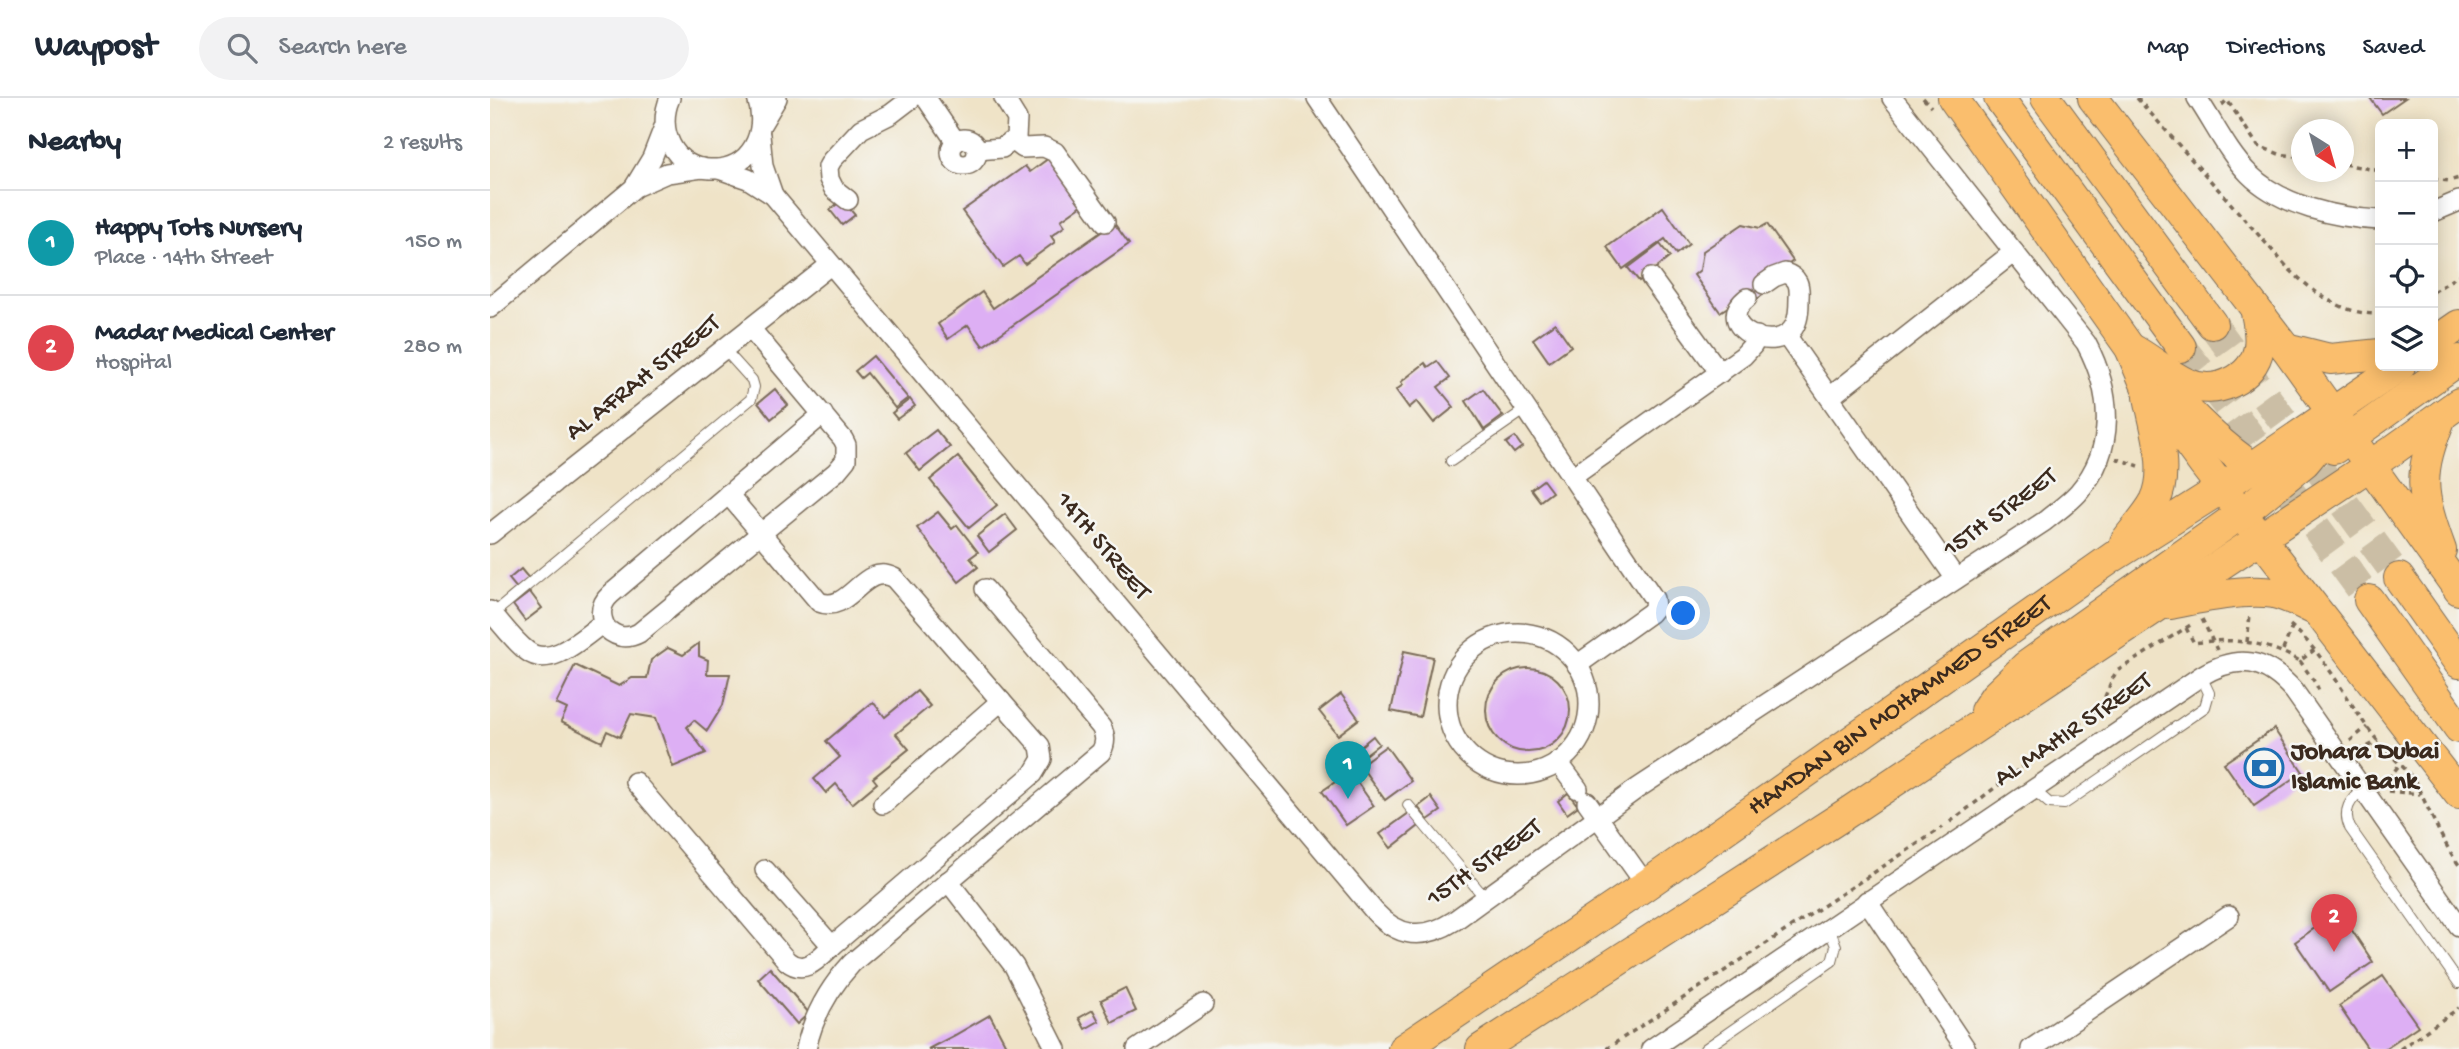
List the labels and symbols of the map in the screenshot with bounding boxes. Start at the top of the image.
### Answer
north arrow [2291,119,2354,182]
street label: AL AFRAH STREET [560,308,728,449]
street label: 15TH STREET [1937,462,2065,566]
street label: 14TH STREET [1047,486,1157,608]
street label: HAMDAN BIN MOHAMMED STREET [1743,589,2059,824]
your location [1666,596,1700,630]
street label: AL MAHIR STREET [1989,666,2159,795]
place label: Johara Dubai Islamic Bank [2290,738,2439,799]
pin: 1 [1325,741,1371,799]
bank icon: Johara Dubai Islamic Bank [2243,747,2285,789]
street label: 15TH STREET [1421,813,1549,915]
pin: 2 [2311,894,2357,952]

